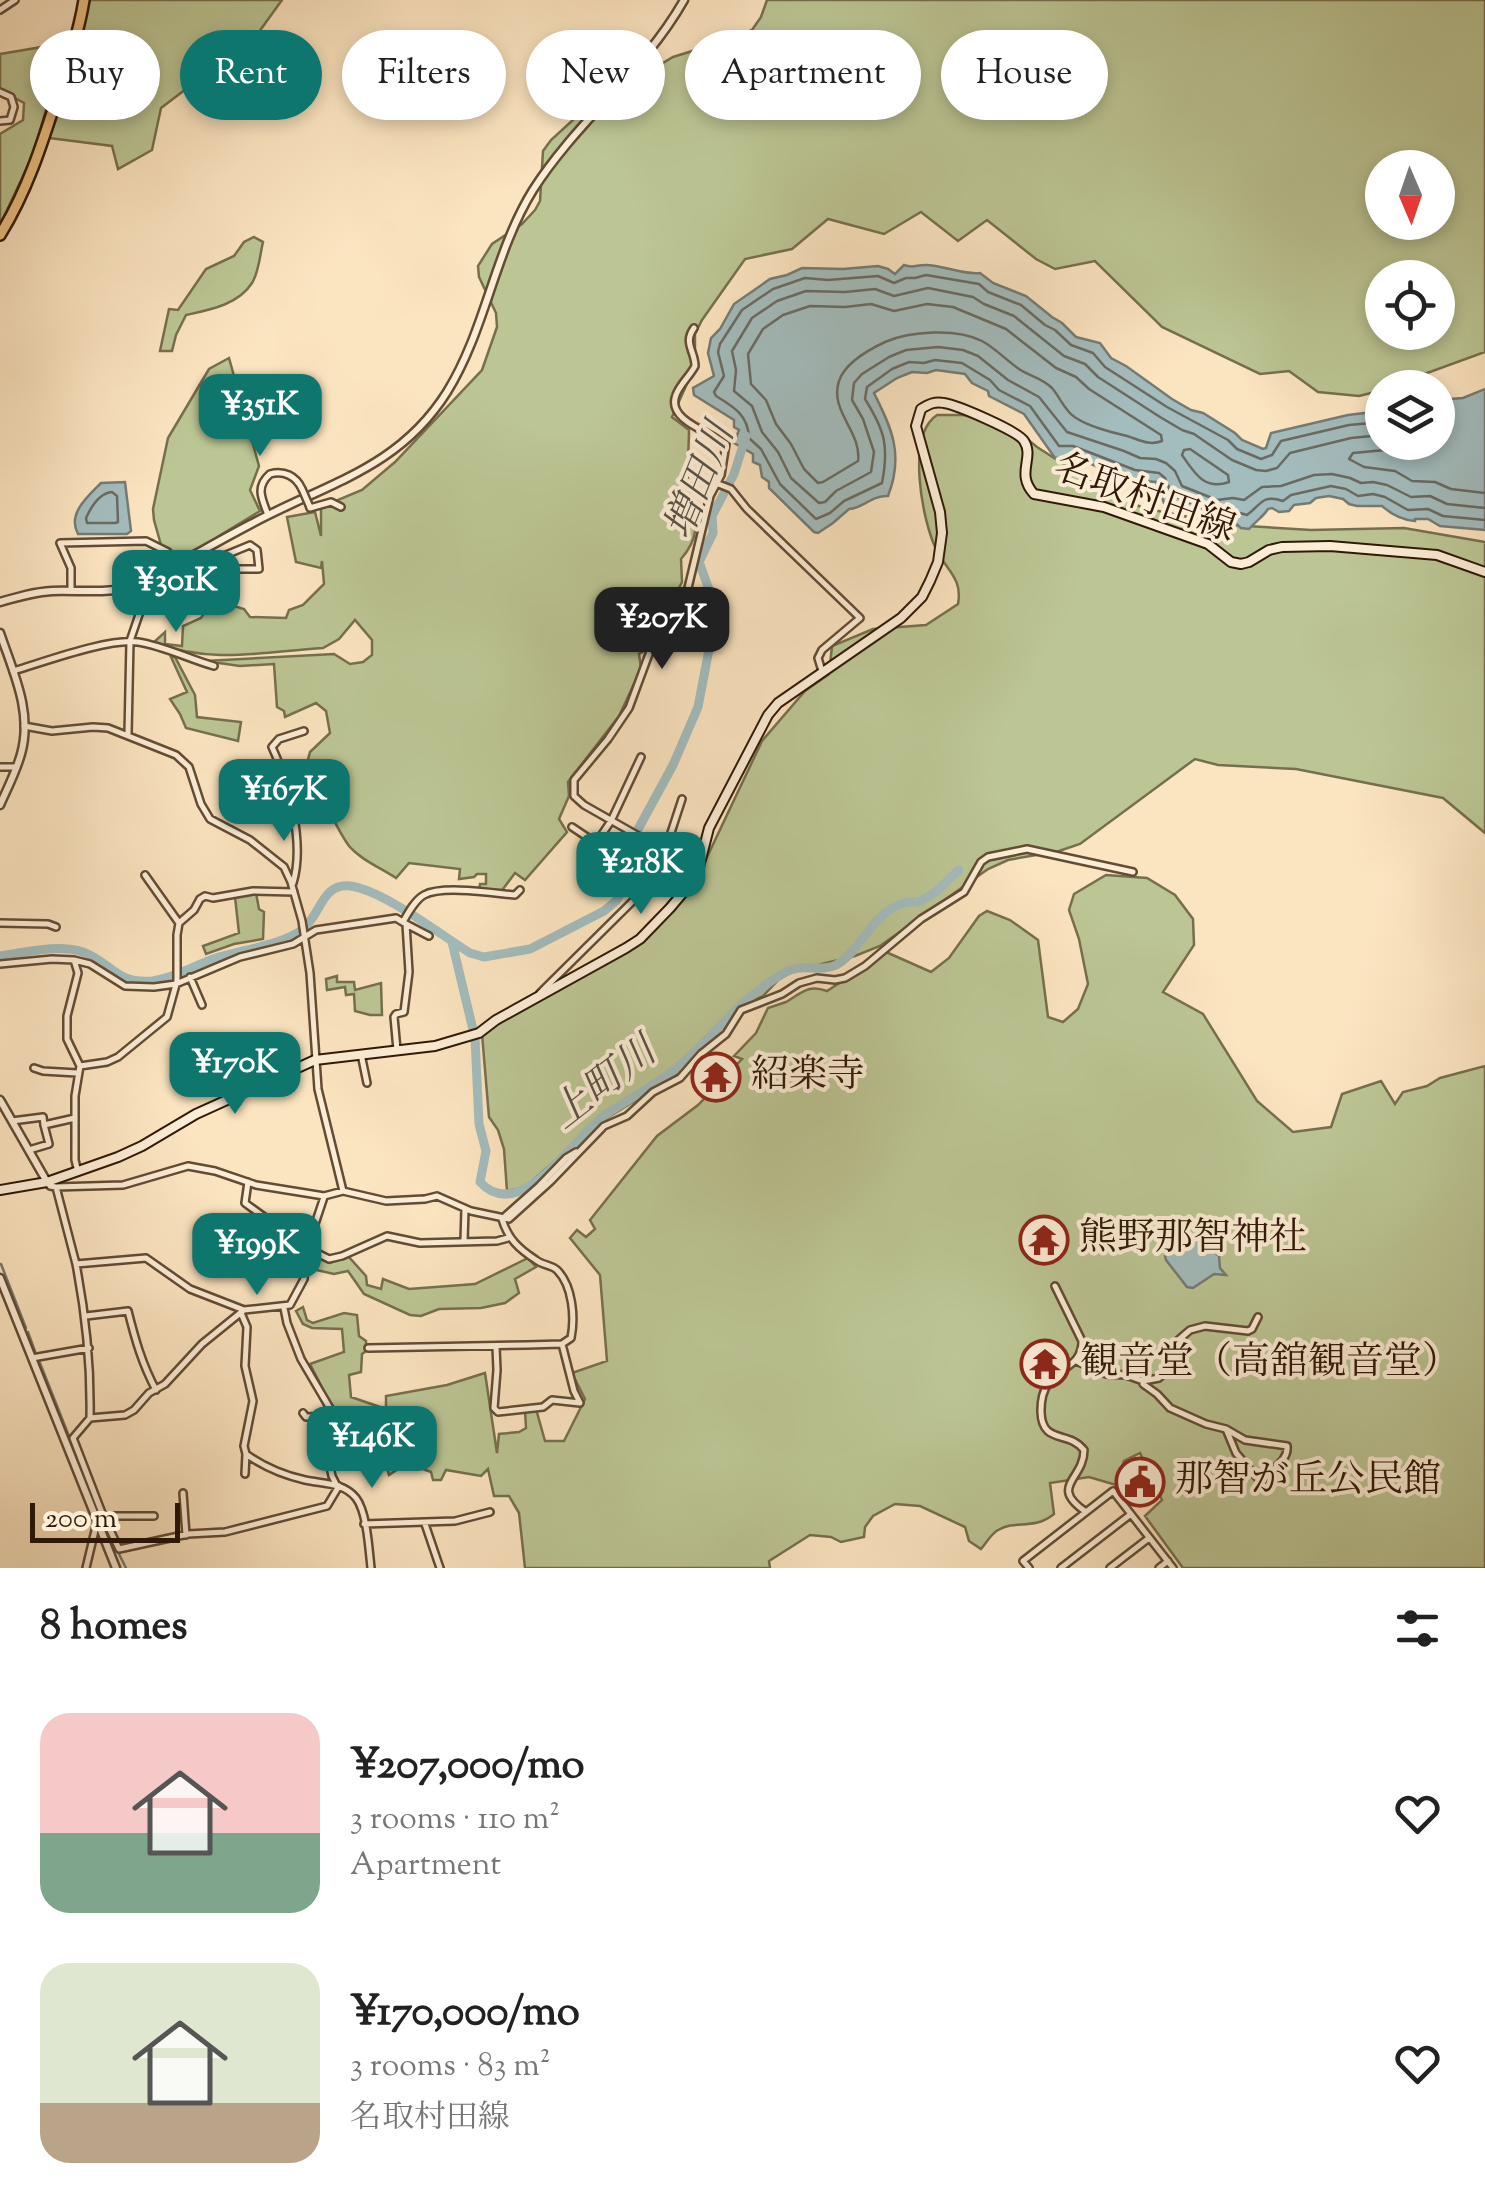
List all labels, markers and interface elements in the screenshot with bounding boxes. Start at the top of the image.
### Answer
chip: Buy [30,30,160,120]
chip: Rent [180,30,322,120]
chip: Filters [342,30,506,120]
chip: New [526,30,665,120]
chip: Apartment [685,30,921,120]
chip: House [941,30,1108,120]
north arrow [1365,150,1455,240]
map controls [1365,150,1455,460]
button: locate [1365,260,1455,350]
button: layers [1365,370,1455,460]
pin: ¥351K [190,374,330,459]
text: ¥351K [221,383,299,429]
water label: 増田川 [653,412,752,548]
street label: 名取村田線 [1045,442,1243,558]
pin: ¥301K [106,550,246,635]
text: ¥301K [134,559,218,605]
pin: ¥207K [592,587,732,672]
text: ¥207K [616,596,708,642]
pin: ¥167K [214,759,354,844]
text: ¥167K [241,768,327,814]
pin: ¥218K [571,832,711,917]
text: ¥218K [598,841,684,887]
water label: 上町川 [540,1023,673,1144]
pin: ¥170K [165,1032,305,1117]
text: ¥170K [191,1041,279,1087]
place label: 紹楽寺 [751,1050,865,1104]
temple icon: 紹楽寺 [690,1051,742,1103]
pin: ¥199K [187,1213,327,1298]
place label: 熊野那智神社 [1079,1213,1307,1267]
temple icon: 熊野那智神社 [1018,1214,1070,1266]
text: ¥199K [214,1222,300,1268]
place label: 観音堂（高舘観音堂） [1080,1337,1460,1391]
temple icon: 観音堂（高舘観音堂） [1019,1338,1071,1390]
pin: ¥146K [302,1406,442,1491]
text: ¥146K [329,1415,415,1461]
place label: 那智が丘公民館 [1175,1455,1441,1509]
public building icon: 那智が丘公民館 [1114,1456,1166,1508]
scale bar [30,1498,180,1542]
text: 200 m [45,1500,117,1540]
text: 8 homes [40,1598,188,1658]
icon: filters [1390,1601,1445,1656]
text: ¥207,000/mo [350,1737,585,1797]
icon: home [120,1753,240,1873]
icon: heart [1390,1786,1445,1841]
text: 3 rooms · 110 m² [350,1797,560,1843]
text: Apartment [350,1843,501,1889]
text: ¥170,000/mo [350,1984,580,2044]
icon: home [120,2003,240,2123]
icon: heart [1390,2036,1445,2091]
text: 3 rooms · 83 m² [350,2044,550,2090]
text: 名取村田線 [350,2096,510,2142]

